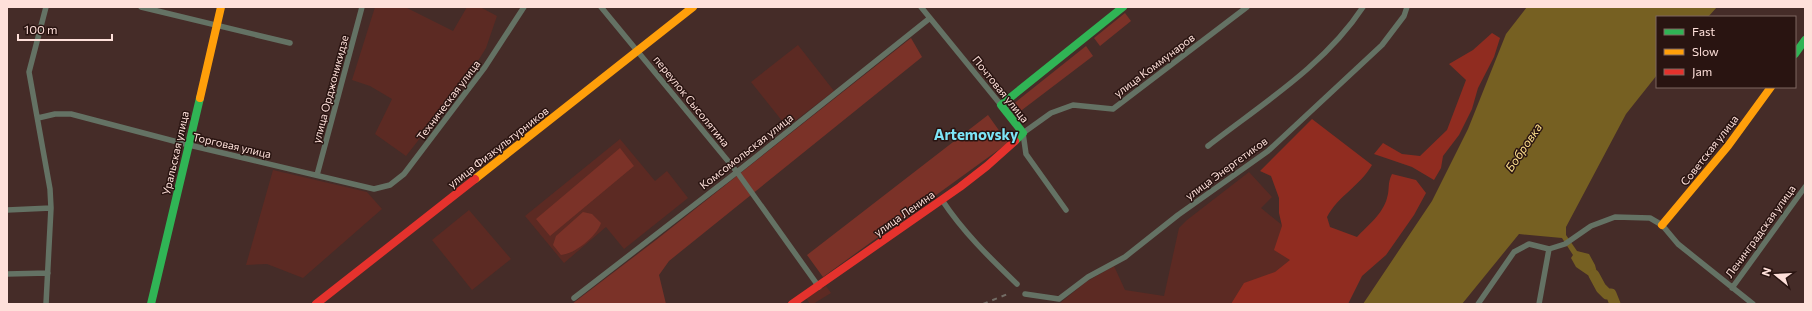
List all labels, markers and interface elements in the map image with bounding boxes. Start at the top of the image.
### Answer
scale bar [18,16,112,42]
legend [1656,16,1796,88]
text: 100 m [24,22,58,36]
text: Fast [1692,24,1715,38]
street label: улица Коммунаров [1111,30,1197,100]
street label: улица Орджоникидзе [309,33,351,145]
text: Slow [1692,44,1719,58]
street label: переулок Сысолятина [651,53,733,149]
street label: Почтовая улица [970,53,1032,125]
street label: Техническая улица [414,57,482,143]
text: Jam [1692,64,1712,79]
street label: улица Физкультурников [445,104,551,190]
street label: Уральская улица [159,110,191,196]
street label: Комсомольская улица [697,111,795,191]
street label: Советская улица [1677,112,1741,188]
water label: Бобровка [1502,120,1544,174]
district label: Artemovsky [934,125,1019,143]
street label: Торговая улица [192,130,272,160]
street label: улица Энергетиков [1182,134,1270,202]
street label: Ленинградская улица [1722,182,1798,280]
street label: улица Ленина [871,187,937,239]
north arrow [1756,255,1796,295]
text: N [1759,266,1773,278]

